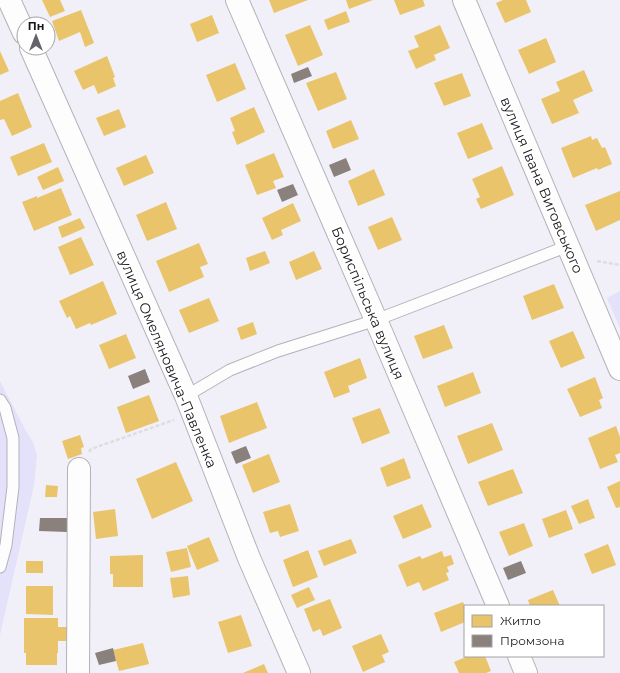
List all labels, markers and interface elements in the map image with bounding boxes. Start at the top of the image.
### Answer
north arrow [16,16,56,56]
text: Пн [28,19,44,33]
street label: вулиця Івана Виговського [497,94,587,276]
street label: Бориспільська вулиця [328,224,408,382]
street label: вулиця Омеляновича-Павленка [113,247,221,471]
legend [464,605,604,657]
text: Житло [500,613,541,628]
text: Промзона [500,633,564,648]

